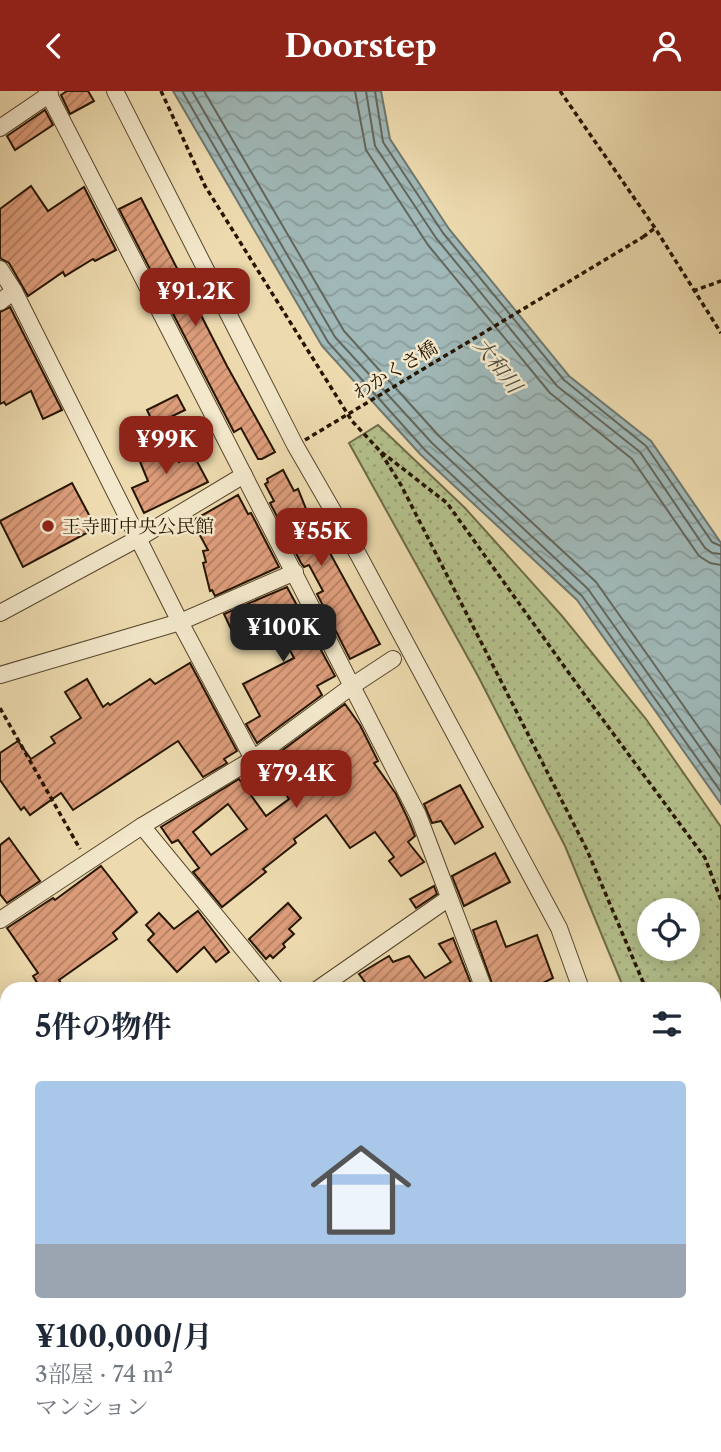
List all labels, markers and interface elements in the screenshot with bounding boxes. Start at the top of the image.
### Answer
text: Doorstep [284,26,437,65]
icon: back [35,27,73,65]
icon: person [648,27,686,65]
pin: ¥91.2K [138,268,252,328]
text: ¥91.2K [156,277,234,305]
water label: 大和川 [469,332,528,399]
street label: わかくさ橋 [348,336,442,404]
pin: ¥99K [125,417,207,476]
text: ¥99K [135,425,197,453]
pin: ¥55K [280,509,362,568]
place label: 王寺町中央公民館 [62,515,214,538]
text: ¥55K [291,517,351,545]
marker: 王寺町中央公民館 [40,518,56,534]
pin: ¥100K [234,605,332,664]
text: ¥100K [246,613,320,641]
pin: ¥79.4K [239,751,353,810]
text: ¥79.4K [257,759,335,787]
map controls [637,898,700,961]
button: locate [637,898,700,961]
icon: filters [648,1005,686,1043]
text: 5件の物件 [35,1008,172,1045]
icon: home [298,1127,424,1253]
text: ¥100,000/月 [35,1318,213,1355]
text: 3部屋 · 74 m² [35,1360,173,1388]
text: マンション [35,1393,149,1421]

